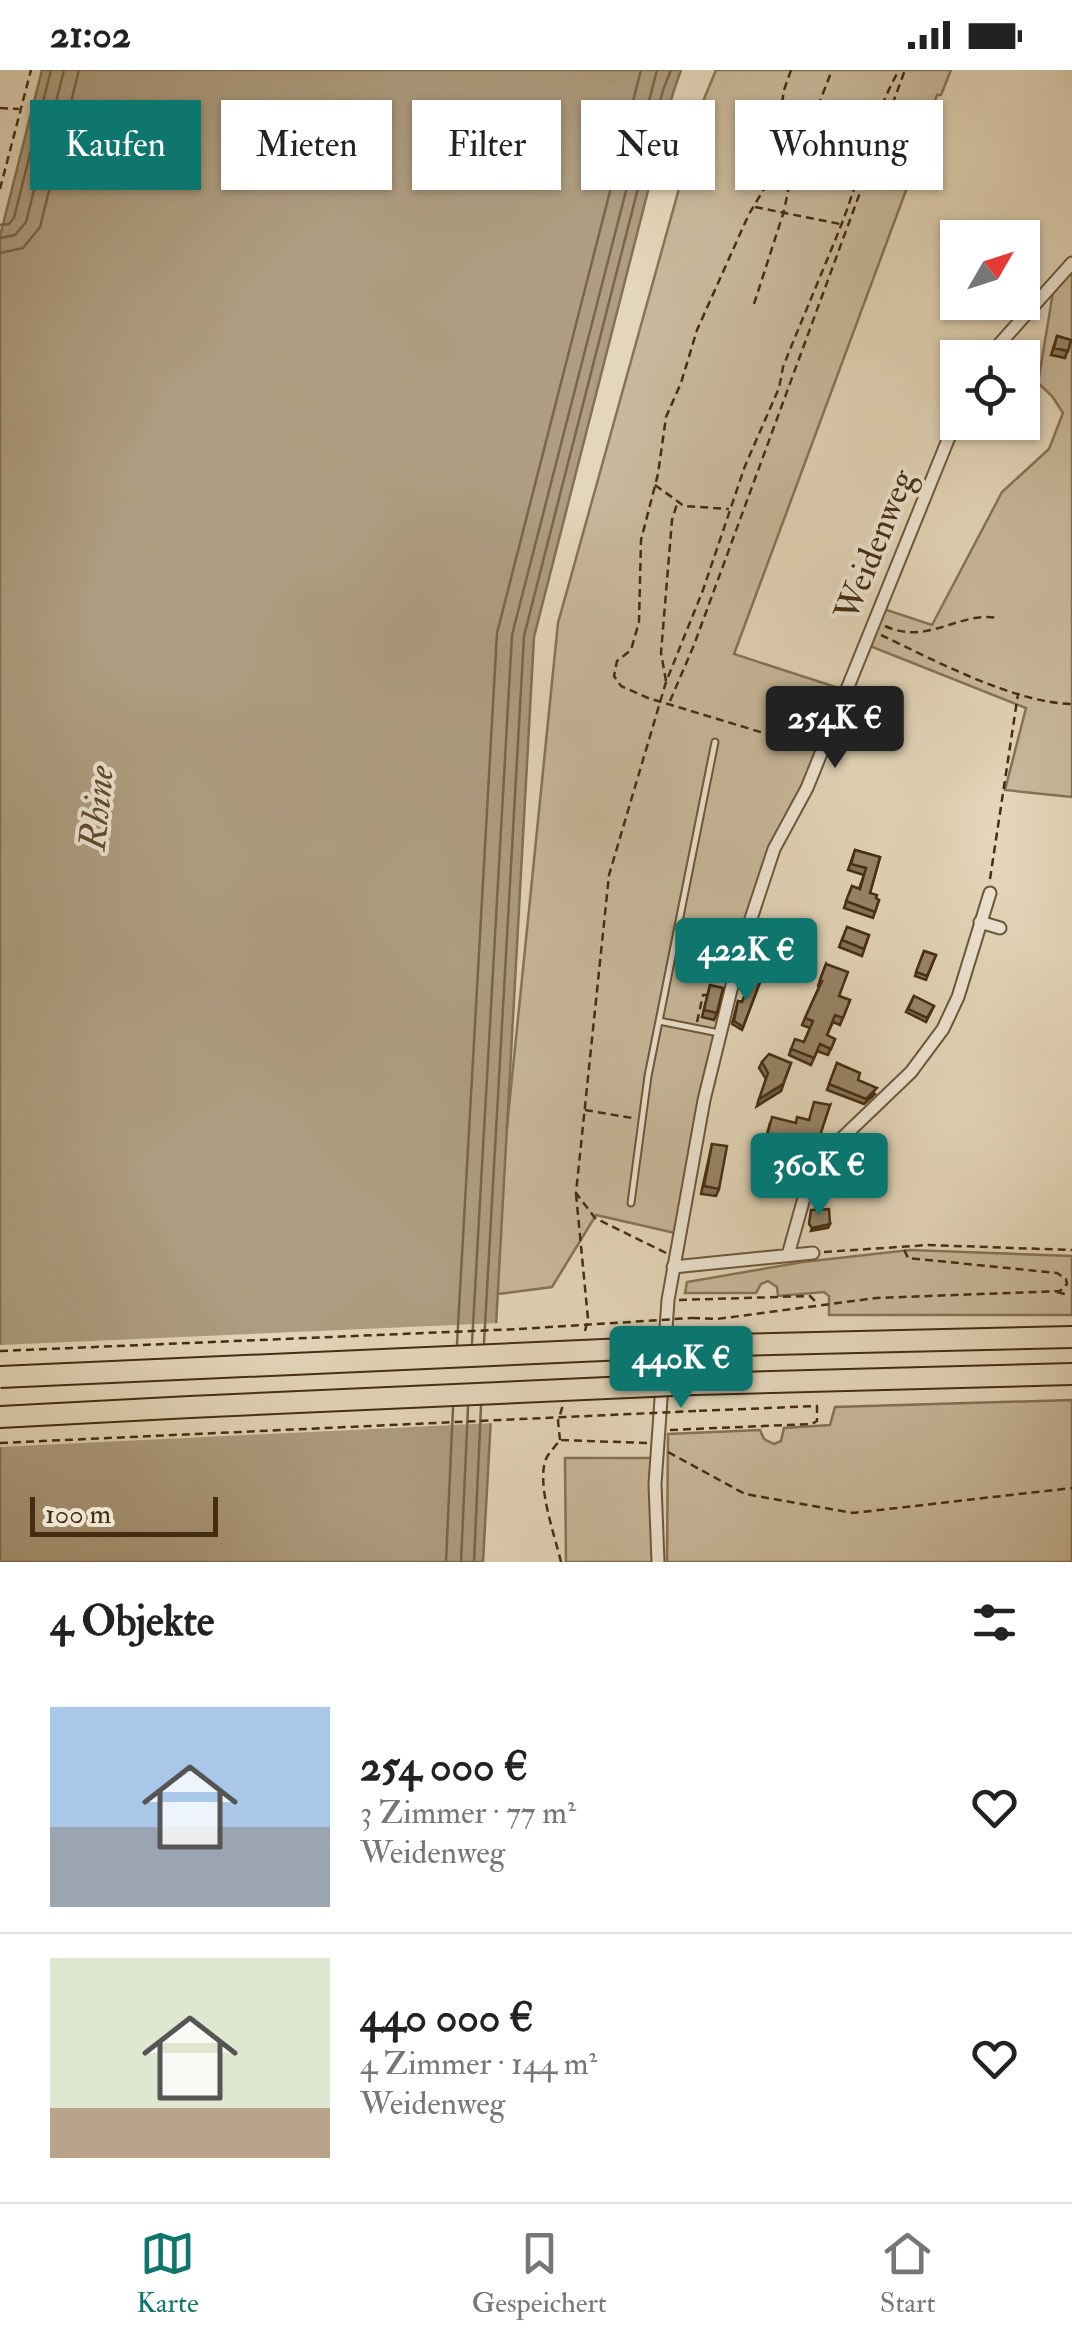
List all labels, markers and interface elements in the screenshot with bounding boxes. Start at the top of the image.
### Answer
text: 21:02 [50,11,131,59]
chip: Kaufen [30,100,201,190]
chip: Mieten [221,100,392,190]
chip: Filter [412,100,561,190]
chip: Neu [581,100,715,190]
chip: Wohnung [735,100,943,190]
north arrow [940,220,1040,320]
map controls [940,220,1040,440]
button: locate [940,340,1040,440]
street label: Weidenweg [824,462,925,628]
pin: 254K € [754,686,916,771]
text: 254K € [788,698,882,738]
water label: Rhine [69,763,125,854]
pin: 422K € [665,918,827,1003]
text: 422K € [697,930,795,970]
pin: 360K € [738,1133,900,1218]
text: 360K € [773,1145,865,1185]
pin: 440K € [600,1326,762,1411]
text: 440K € [632,1338,730,1378]
scale bar [30,1492,218,1536]
text: 100 m [45,1497,111,1532]
icon: filters [967,1595,1022,1650]
text: 4 Objekte [50,1596,214,1648]
text: 254 000 € [360,1741,528,1793]
icon: home [130,1747,250,1867]
icon: heart [967,1780,1022,1835]
text: 3 Zimmer · 77 m² [360,1793,576,1833]
text: Weidenweg [360,1833,505,1873]
text: 440 000 € [360,1992,534,2044]
icon: home [130,1998,250,2118]
icon: heart [967,2031,1022,2086]
text: 4 Zimmer · 144 m² [360,2044,598,2084]
text: Weidenweg [360,2084,505,2124]
tab: Karte [136,2226,199,2321]
tab: Gespeichert [472,2226,607,2321]
tab: Start [880,2226,936,2321]

